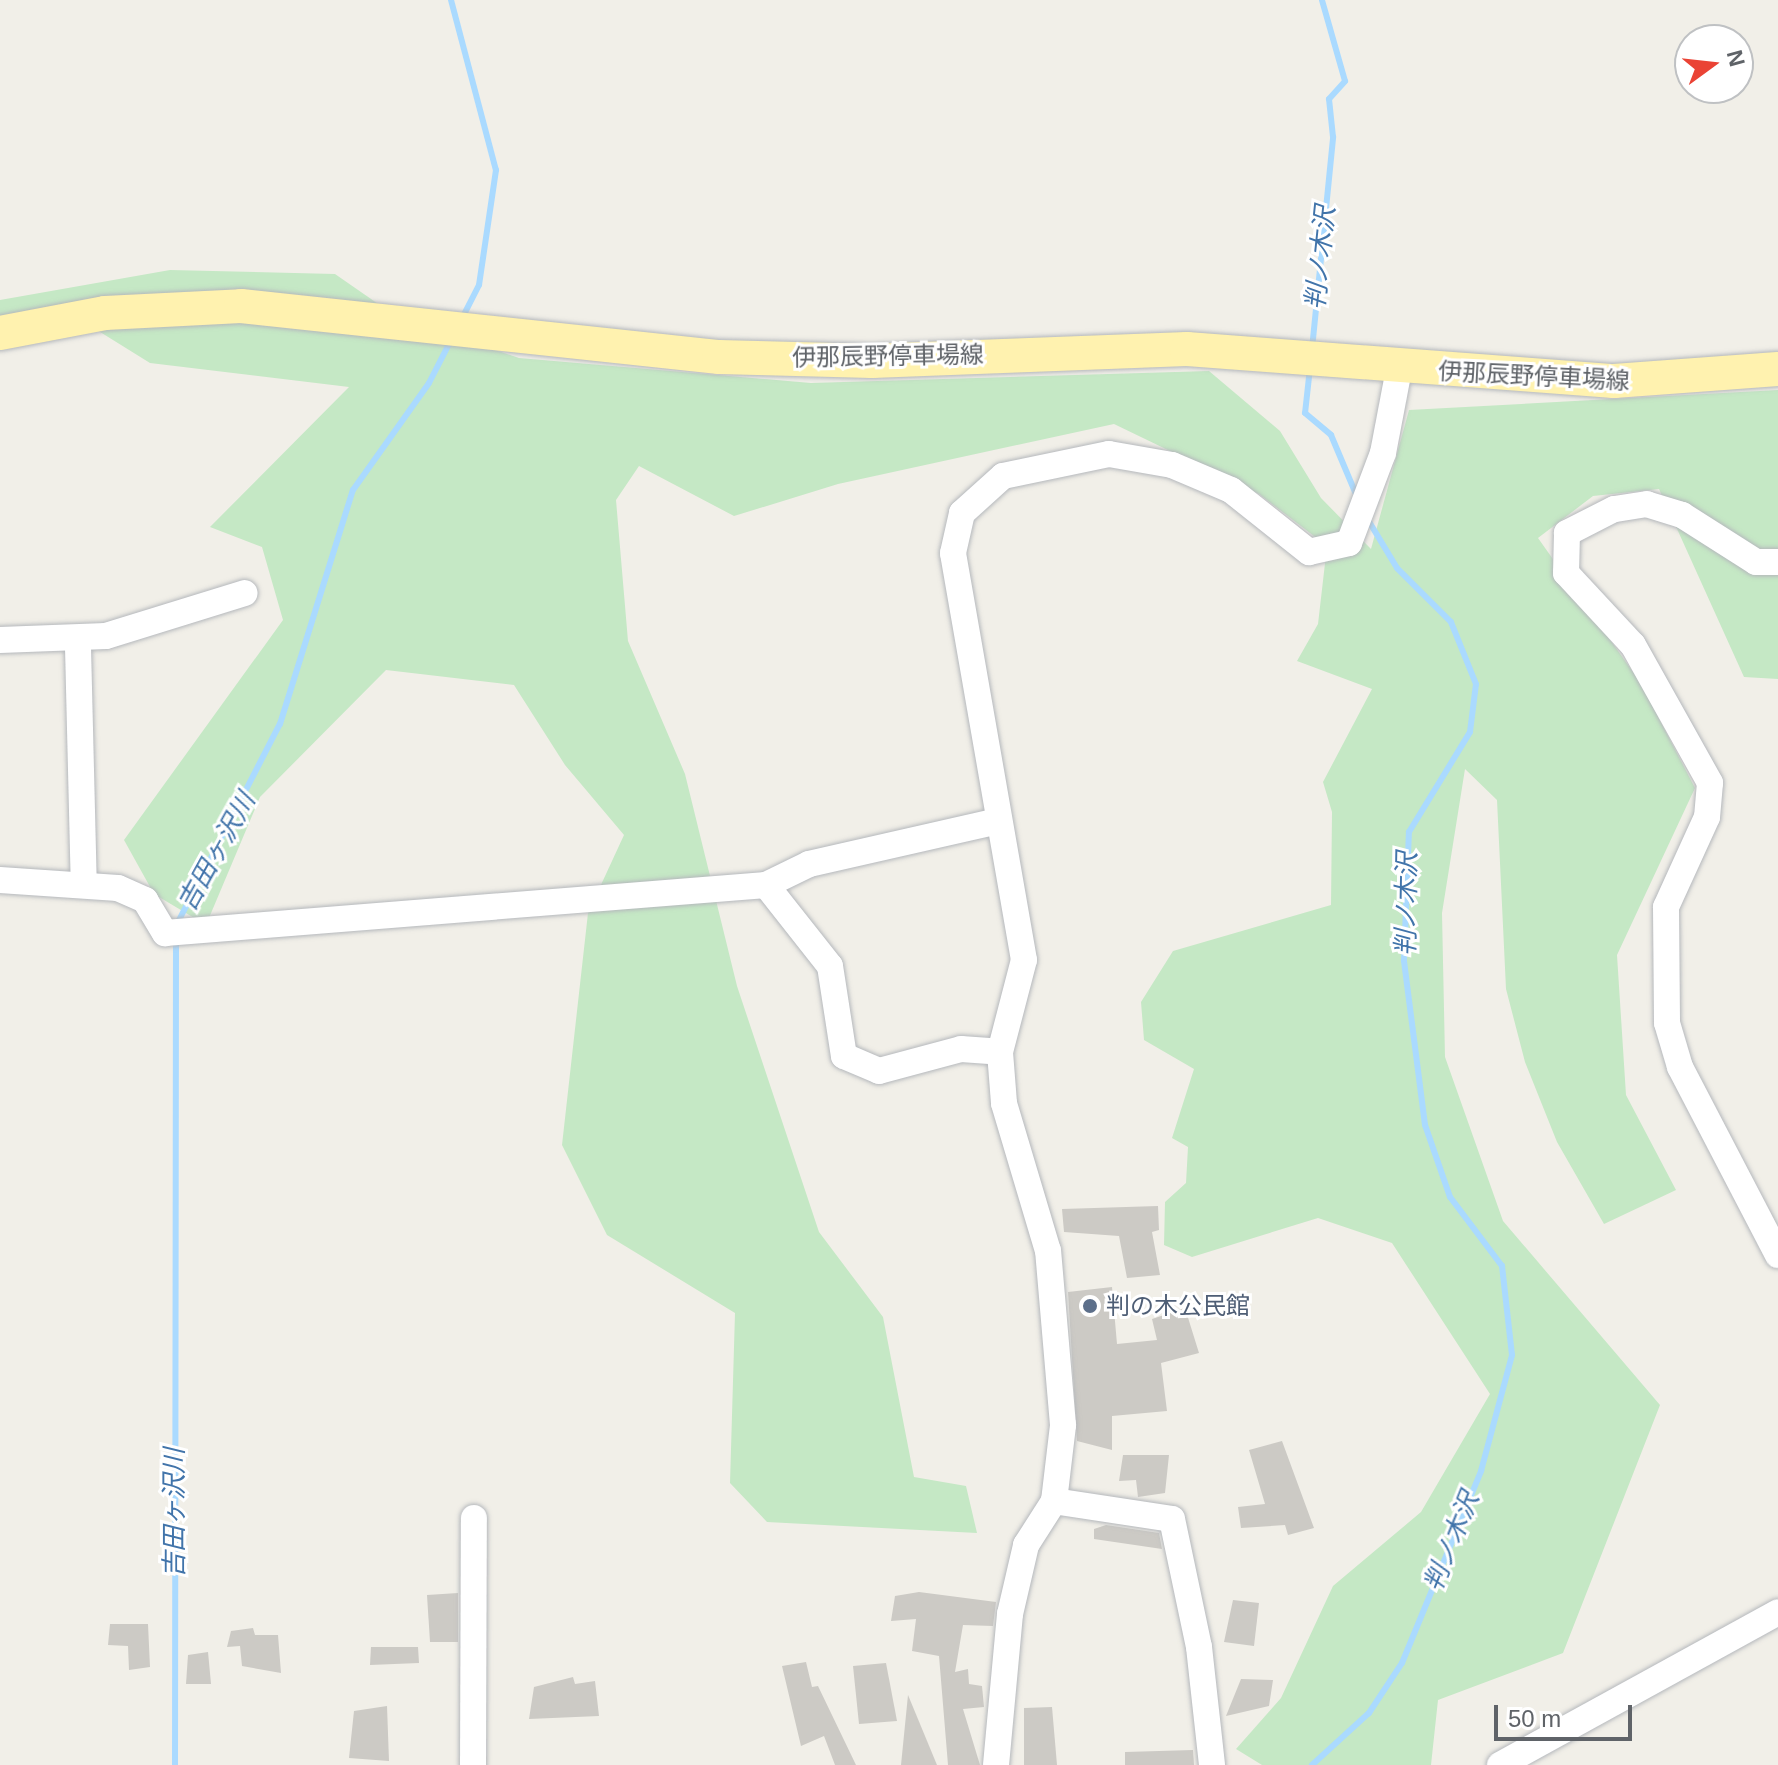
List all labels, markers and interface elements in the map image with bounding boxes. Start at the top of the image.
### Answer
north arrow [1674,24,1754,104]
text: N [1722,47,1750,69]
water label: 判ノ木沢 [1300,205,1342,311]
street label: 伊那辰野停車場線 [792,340,984,372]
street label: 伊那辰野停車場線 [1437,357,1631,395]
water label: 吉田ヶ沢川 [172,788,262,916]
water label: 判ノ木沢 [1390,852,1424,956]
place label: 判の木公民館 [1106,1292,1250,1320]
marker: 判の木公民館 [1081,1297,1099,1315]
water label: 吉田ヶ沢川 [159,1448,191,1578]
water label: 判ノ木沢 [1418,1488,1486,1596]
scale bar [1498,1689,1636,1739]
text: 50 m [1508,1705,1561,1732]

